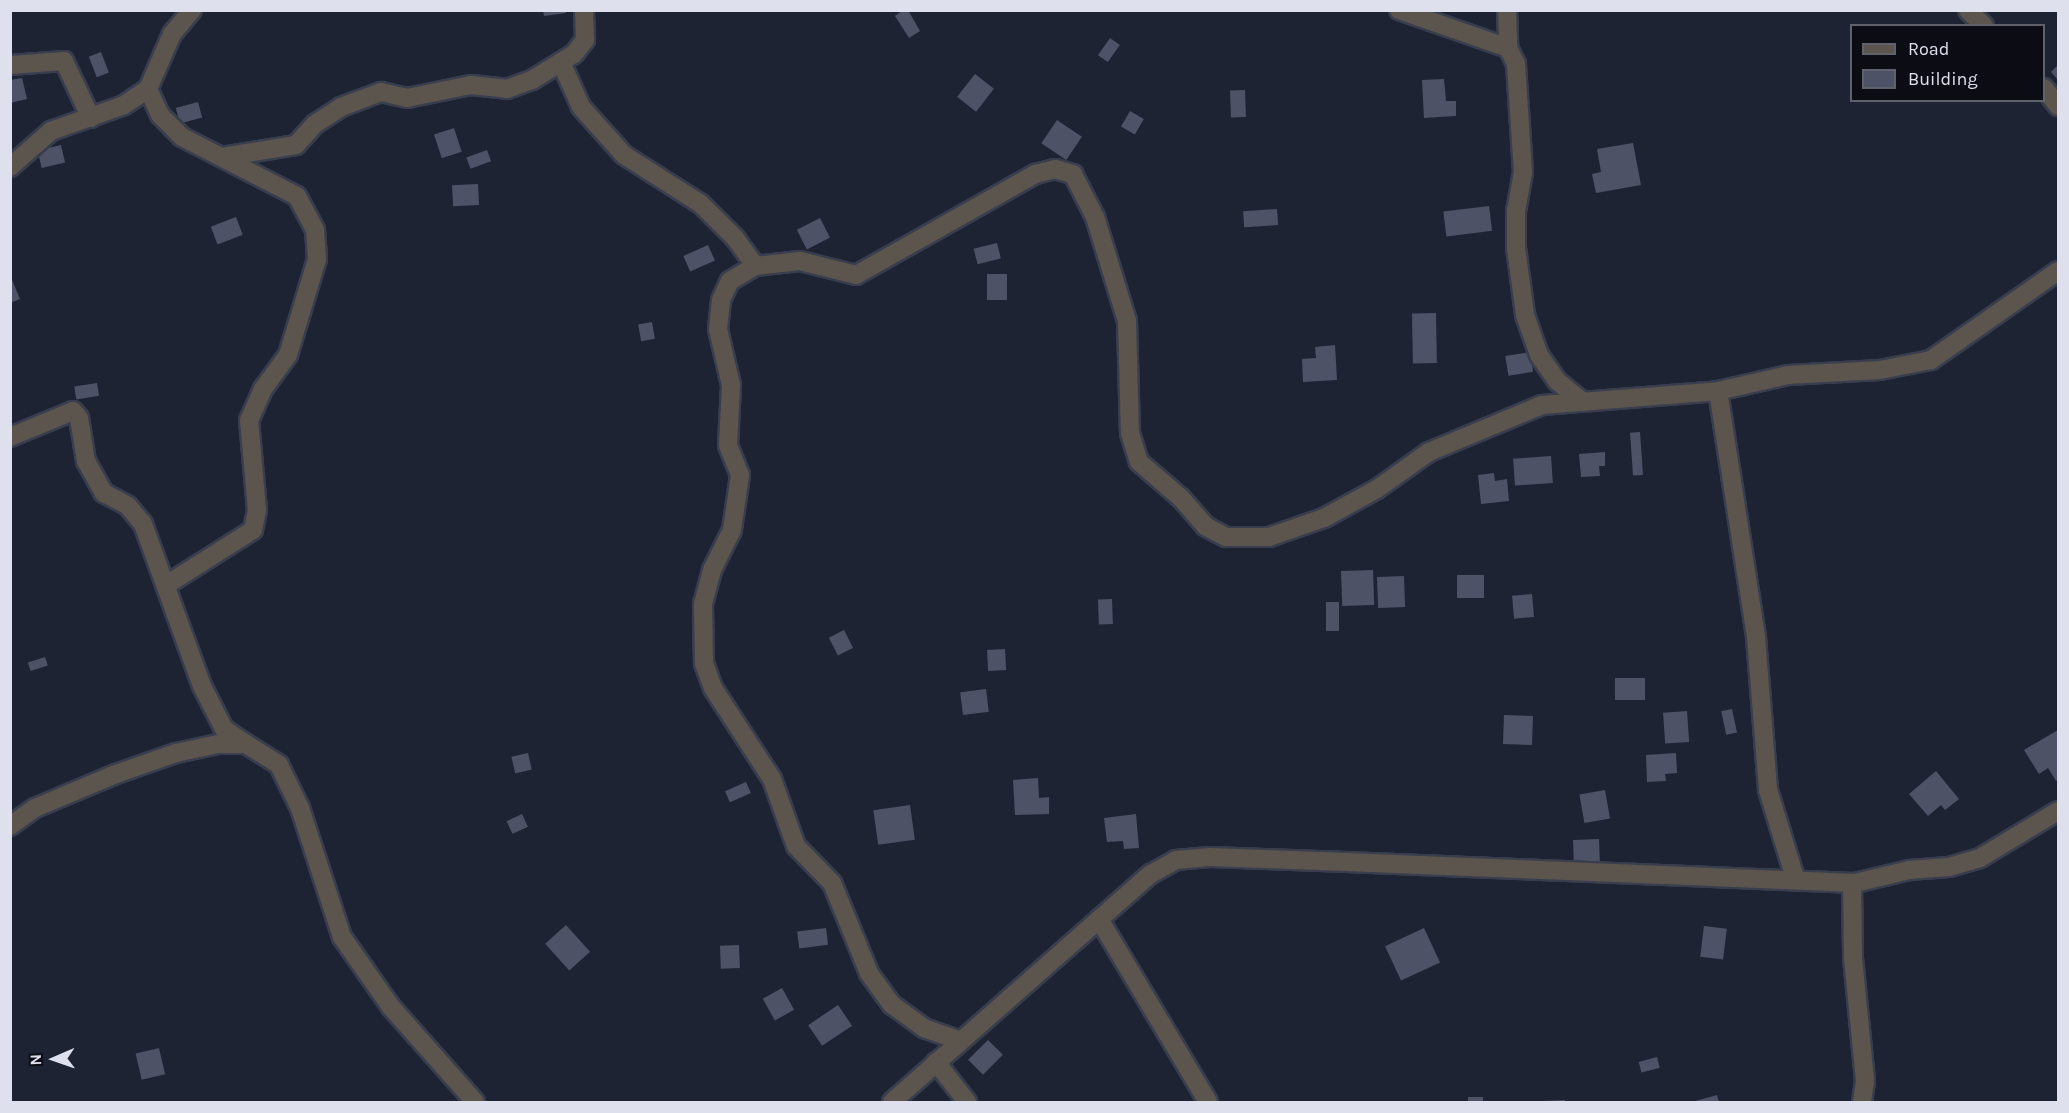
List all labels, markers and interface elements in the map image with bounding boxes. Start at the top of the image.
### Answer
legend [1850,24,2045,102]
text: Road [1908,38,1949,60]
text: Building [1908,68,1978,90]
north arrow [24,1029,84,1089]
text: N [26,1054,45,1066]

